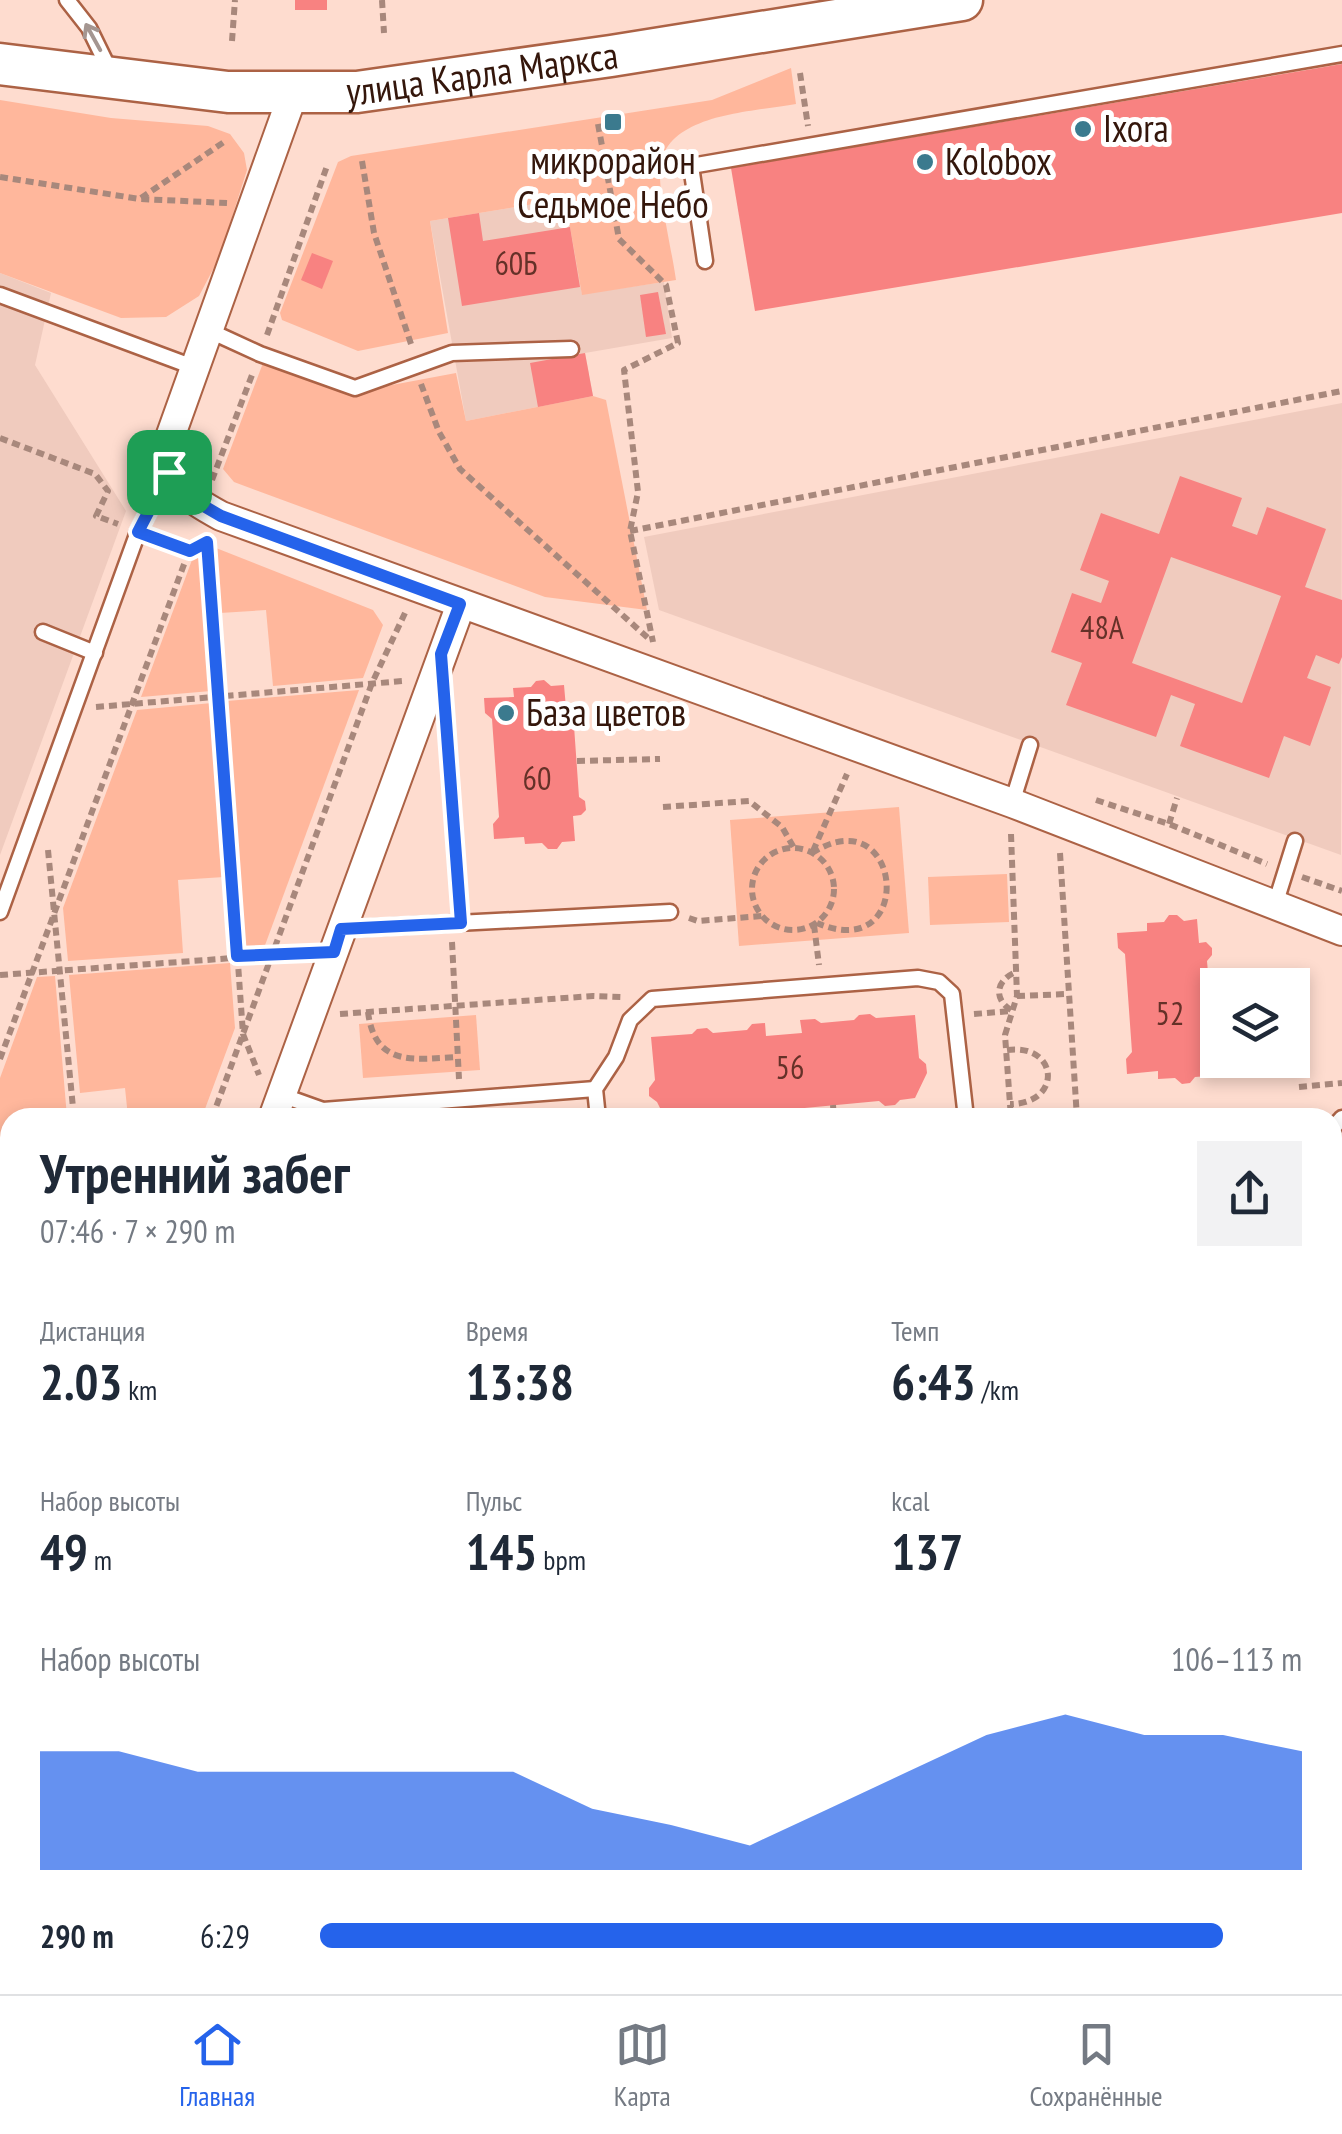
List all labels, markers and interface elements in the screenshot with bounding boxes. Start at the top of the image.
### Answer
one-way arrow [83,23,102,53]
street label: улица Карла Маркса [346,29,621,115]
place label: Ixora [1103,103,1169,152]
marker: микрорайон Седьмое Небо [602,111,624,133]
marker: Ixora [1072,118,1094,140]
place label: микрорайон Седьмое Небо [517,135,709,228]
place label: Kolobox [945,136,1052,185]
marker: Kolobox [914,151,936,173]
house number: 60Б [494,242,538,284]
pin [127,430,212,515]
icon: arrive [142,445,197,500]
house number: 48А [1080,606,1124,648]
place label: База цветов [526,687,686,736]
marker: База цветов [495,702,517,724]
house number: 60 [523,757,551,799]
map controls [1200,968,1310,1078]
button: layers [1200,968,1310,1078]
house number: 52 [1156,992,1184,1034]
house number: 56 [776,1046,804,1088]
text: Утренний забег [40,1137,350,1208]
button: share [1197,1141,1302,1246]
text: 07:46 · 7 × 290 m [40,1210,235,1252]
text: Дистанция [40,1312,145,1349]
text: Время [466,1312,528,1349]
text: Темп [891,1312,939,1349]
text: 2.03 [40,1349,122,1414]
text: 13:38 [466,1349,574,1414]
text: 6:43 [891,1349,976,1414]
text: km [122,1371,157,1408]
text: /km [976,1371,1019,1408]
text: Набор высоты [40,1482,180,1519]
text: Пульс [466,1482,522,1519]
text: kcal [891,1482,930,1519]
text: 49 [40,1519,88,1584]
text: 145 [466,1519,537,1584]
text: 137 [891,1519,963,1584]
text: m [88,1541,112,1578]
text: bpm [537,1541,586,1578]
text: Набор высоты [40,1638,200,1680]
text: 106–113 m [1171,1638,1302,1680]
text: 290 m [40,1915,114,1957]
text: 6:29 [200,1915,250,1957]
tab: Главная [179,2017,255,2114]
tab: Карта [614,2017,671,2114]
tab: Сохранённые [1029,2017,1163,2114]

